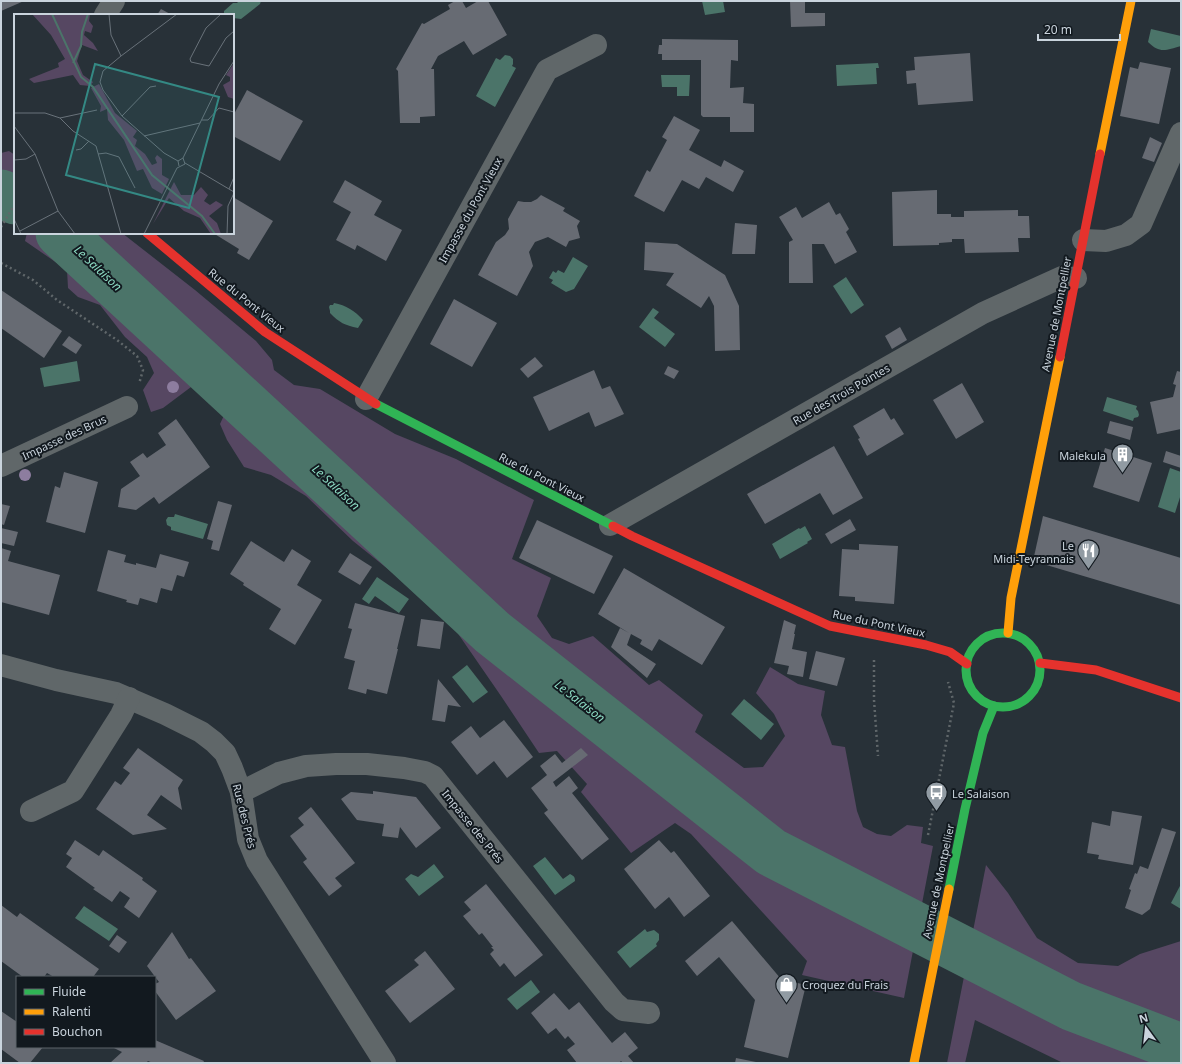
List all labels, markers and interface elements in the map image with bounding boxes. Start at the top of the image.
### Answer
inset map [14,14,234,234]
scale bar [1038,16,1120,42]
text: 20 m [1044,21,1072,38]
street label: Impasse du Pont Vieux [435,155,505,265]
water label: Le Salaison [70,241,126,295]
street label: Avenue de Montpellier [1037,255,1075,373]
street label: Rue du Pont Vieux [206,264,289,336]
street label: Rue des Trois Pointes [790,360,892,428]
street label: Impasse des Brus [19,411,109,463]
building icon: Malekula [1109,442,1135,475]
place label: Malekula [1059,448,1106,463]
street label: Rue du Pont Vieux [497,449,588,505]
water label: Le Salaison [308,460,364,514]
place label: Le Midi-Teyrannais [993,538,1074,566]
restaurant icon: Le Midi-Teyrannais [1076,538,1102,571]
street label: Rue du Pont Vieux [831,606,927,640]
water label: Le Salaison [551,676,609,726]
bus stop icon: Le Salaison [924,780,950,813]
street label: Rue des Prés [230,782,260,850]
street label: Impasse des Prés [439,786,507,866]
place label: Le Salaison [952,786,1010,801]
street label: Avenue de Montpellier [919,822,958,940]
shop icon: Croquez du Frais [773,971,799,1004]
legend [16,976,156,1048]
place label: Croquez du Frais [802,977,888,992]
text: Fluide [52,983,86,1000]
text: Ralenti [52,1003,91,1020]
north arrow [1126,1008,1166,1048]
text: N [1137,1009,1150,1026]
text: Bouchon [52,1023,102,1040]

